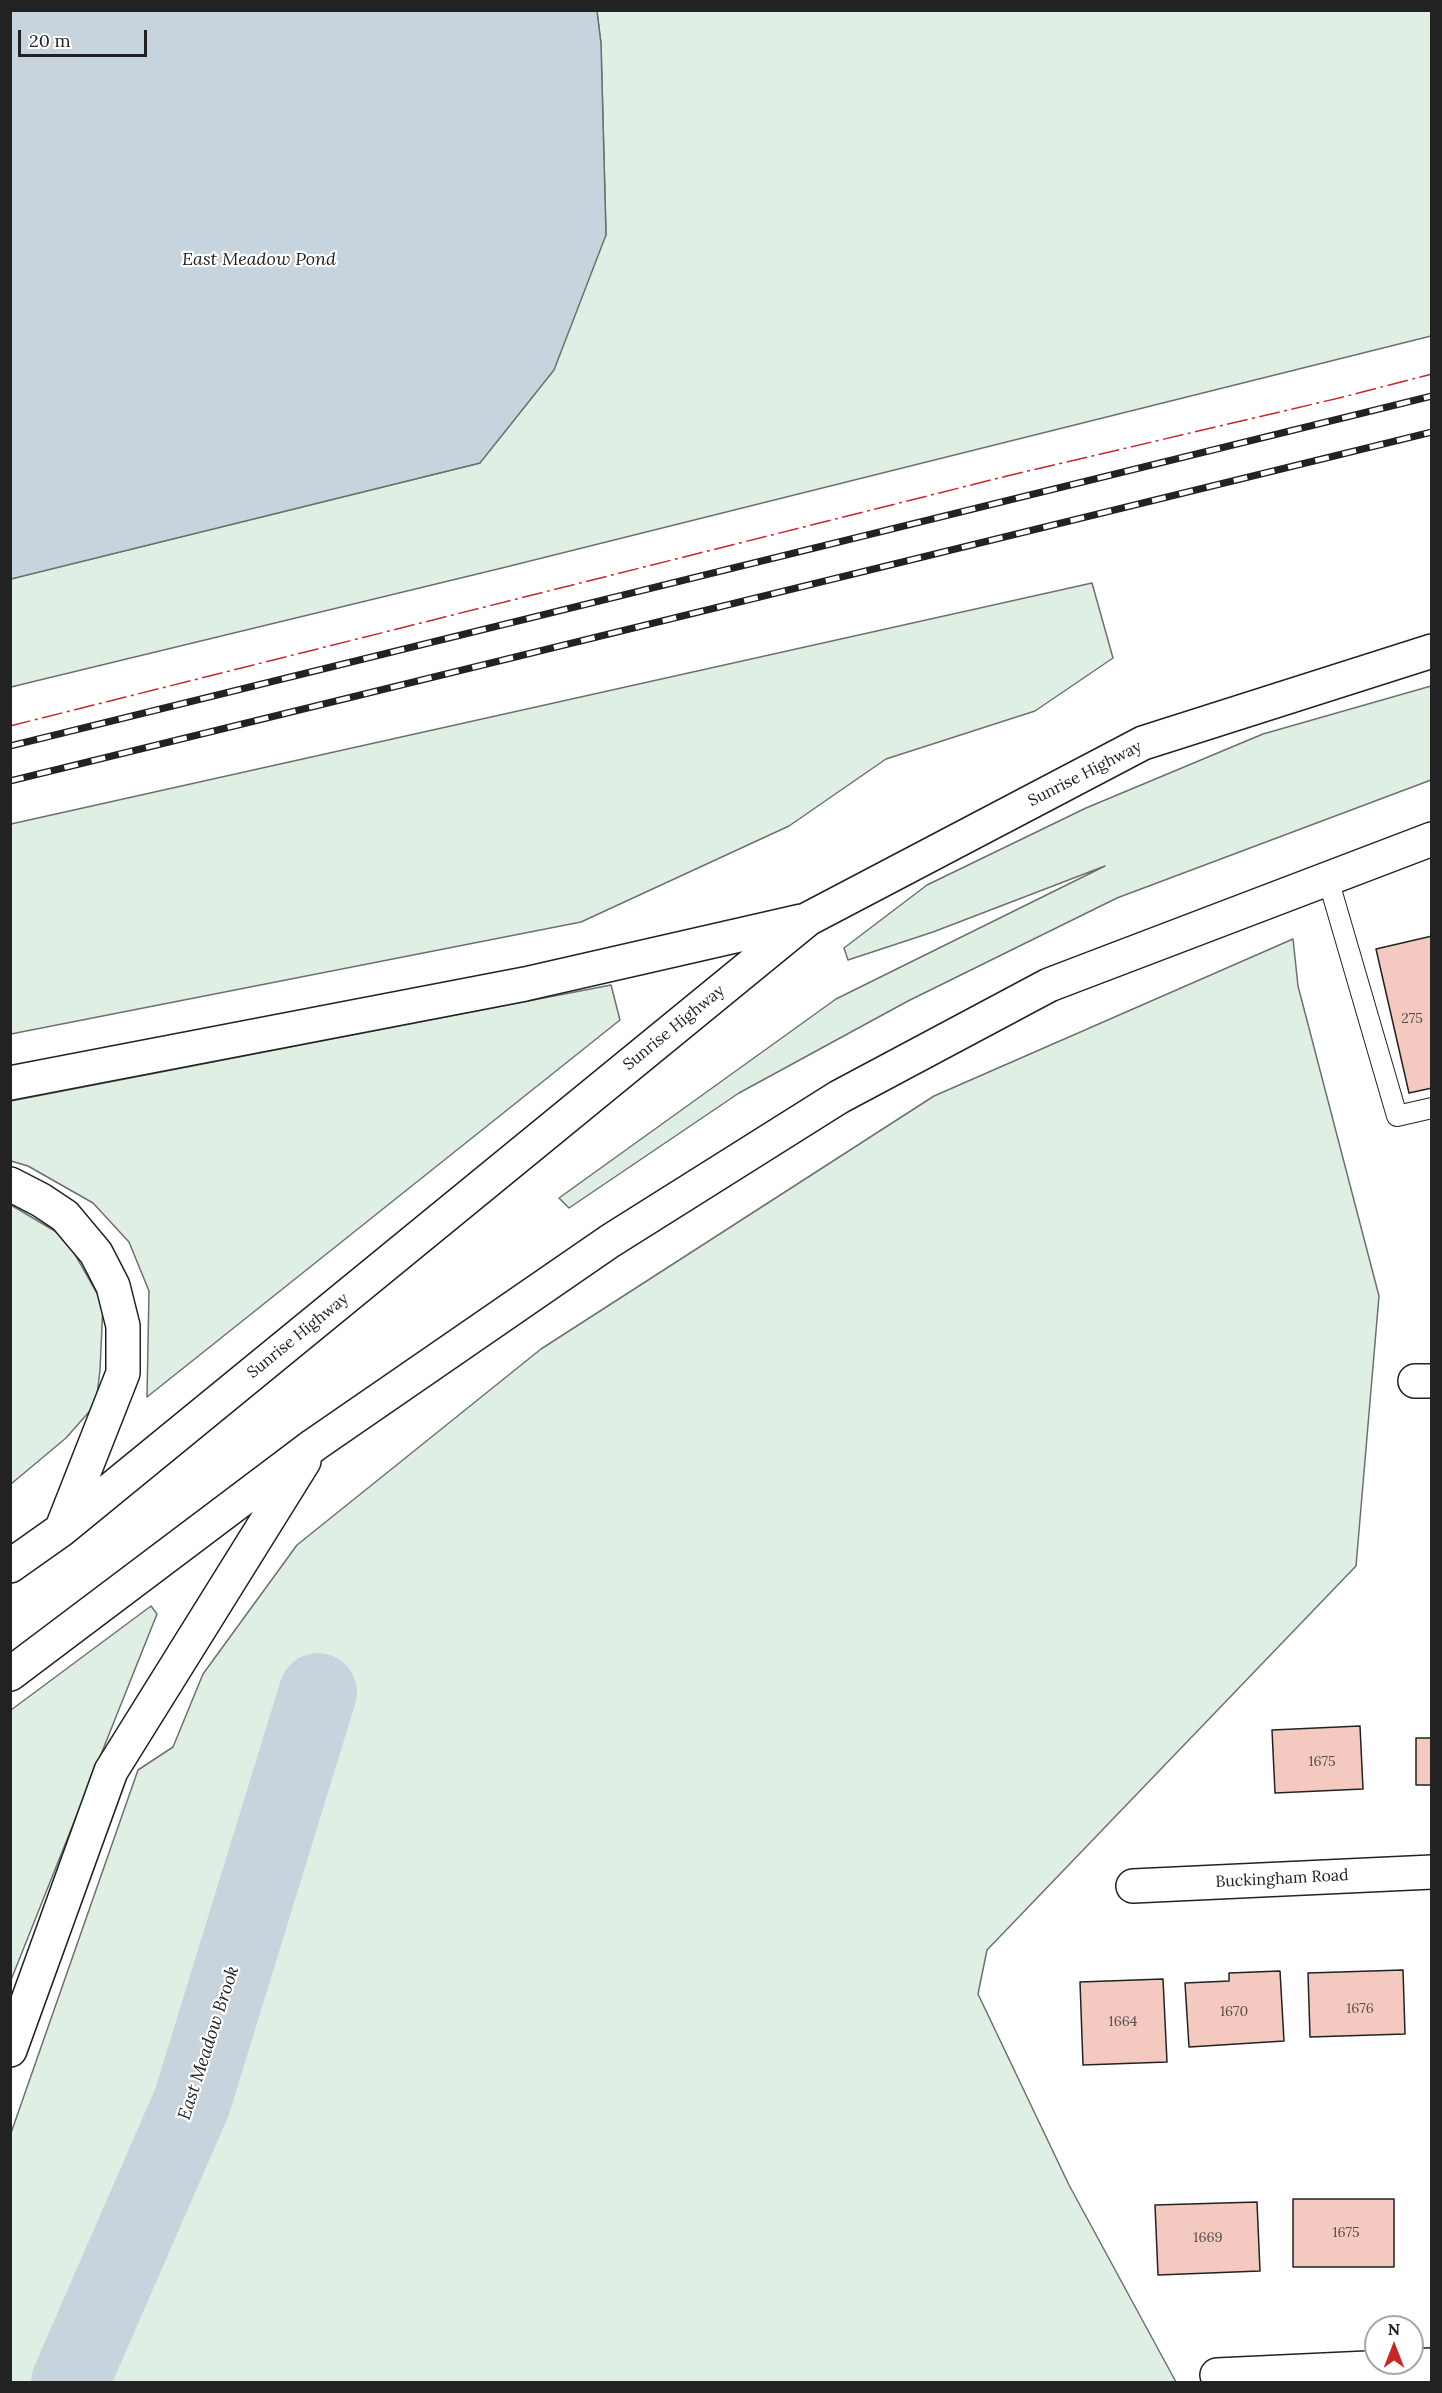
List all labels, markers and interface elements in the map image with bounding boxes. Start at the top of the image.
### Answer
scale bar [21,18,150,56]
text: 20 m [29,29,71,52]
water label: East Meadow Pond [182,249,336,271]
street label: Sunrise Highway [1025,737,1145,811]
street label: Sunrise Highway [619,981,729,1075]
house number: 275 [1401,1011,1423,1027]
street label: Sunrise Highway [243,1289,353,1383]
house number: 1675 [1308,1754,1336,1770]
street label: Buckingham Road [1215,1866,1349,1892]
water label: East Meadow Brook [174,1963,244,2123]
house number: 1676 [1346,2001,1374,2017]
house number: 1670 [1220,2004,1248,2020]
house number: 1664 [1109,2014,1137,2030]
house number: 1675 [1332,2225,1360,2241]
house number: 1669 [1193,2230,1223,2246]
north arrow [1364,2315,1424,2375]
text: N [1388,2319,1400,2339]

